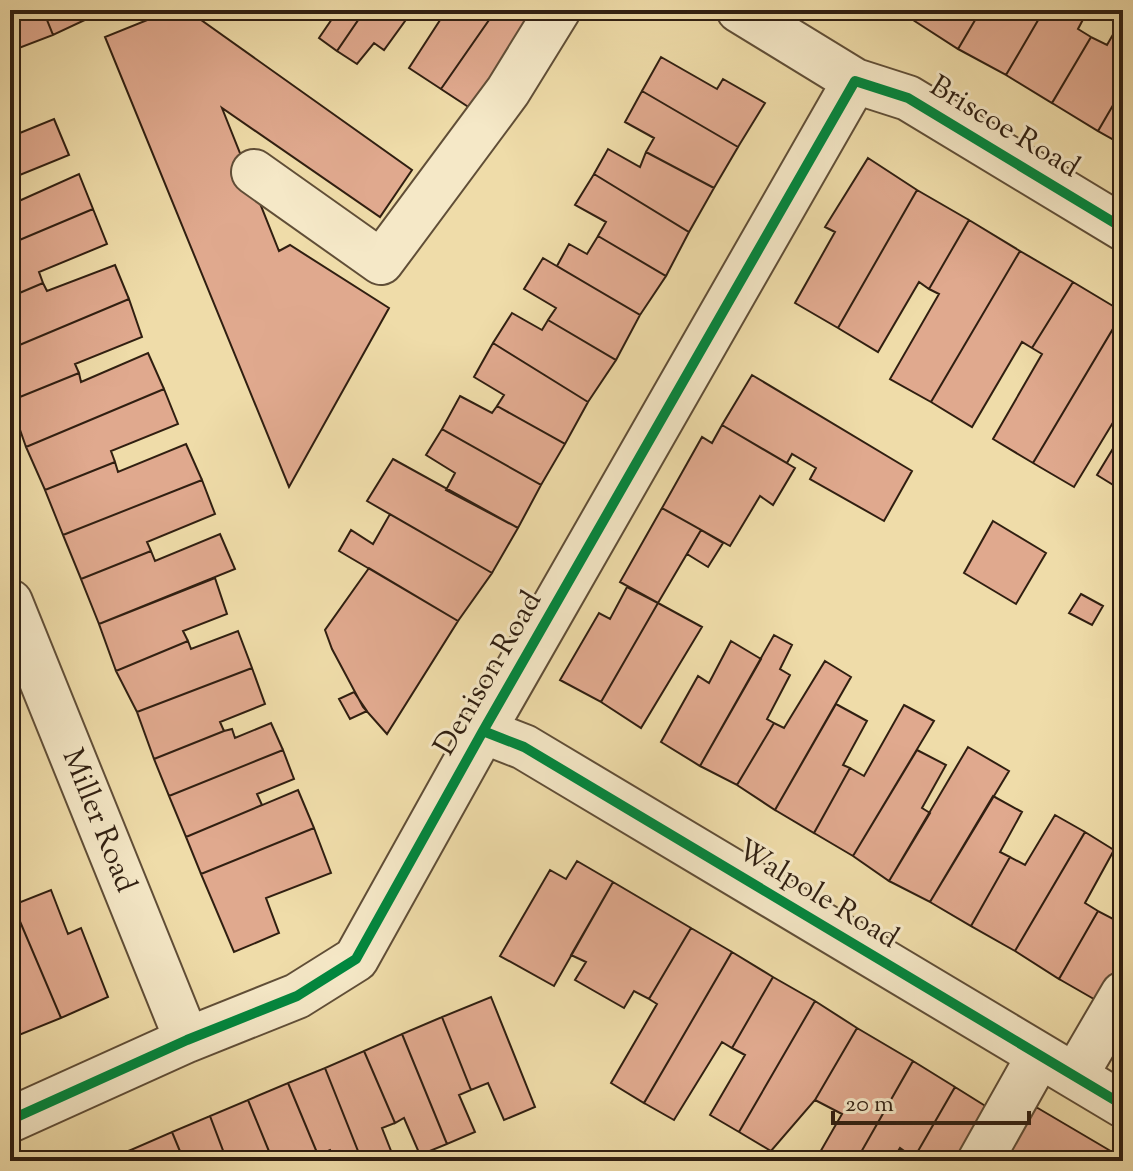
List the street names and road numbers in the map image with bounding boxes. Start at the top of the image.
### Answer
street label: Briscoe Road [921,66,1087,190]
street label: Denison Road [424,584,554,764]
street label: Miller Road [50,743,146,899]
street label: Walpole Road [728,830,906,960]

